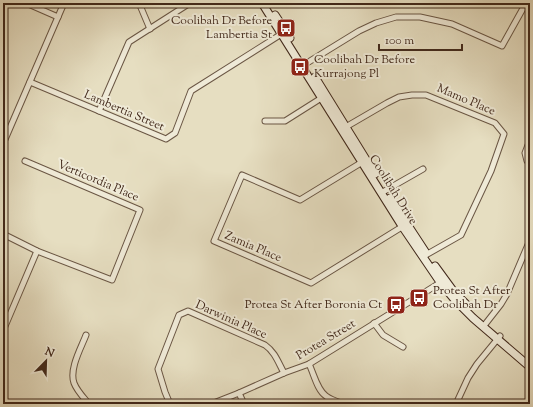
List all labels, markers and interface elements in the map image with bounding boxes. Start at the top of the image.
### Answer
place label: Coolibah Dr Before Lambertia St [171,12,272,44]
bus stop icon: Coolibah Dr Before Lambertia St [275,17,297,39]
scale bar [379,26,462,52]
text: 100 m [385,32,414,50]
place label: Coolibah Dr Before Kurrajong Pl [314,51,415,83]
bus stop icon: Coolibah Dr Before Kurrajong Pl [289,56,311,78]
street label: Mamo Place [434,80,498,121]
street label: Lambertia Street [81,86,167,136]
street label: Coolibah Drive [364,151,422,229]
street label: Verticordia Place [54,156,142,206]
street label: Zamia Place [222,227,285,267]
place label: Protea St After Coolibah Dr [433,282,511,314]
bus stop icon: Protea St After Coolibah Dr [408,287,430,309]
bus stop icon: Protea St After Boronia Ct [385,294,407,316]
street label: Darwinia Place [192,296,270,344]
place label: Protea St After Boronia Ct [245,296,382,314]
street label: Protea Street [293,315,359,365]
north arrow [26,341,66,381]
text: N [41,343,57,362]

